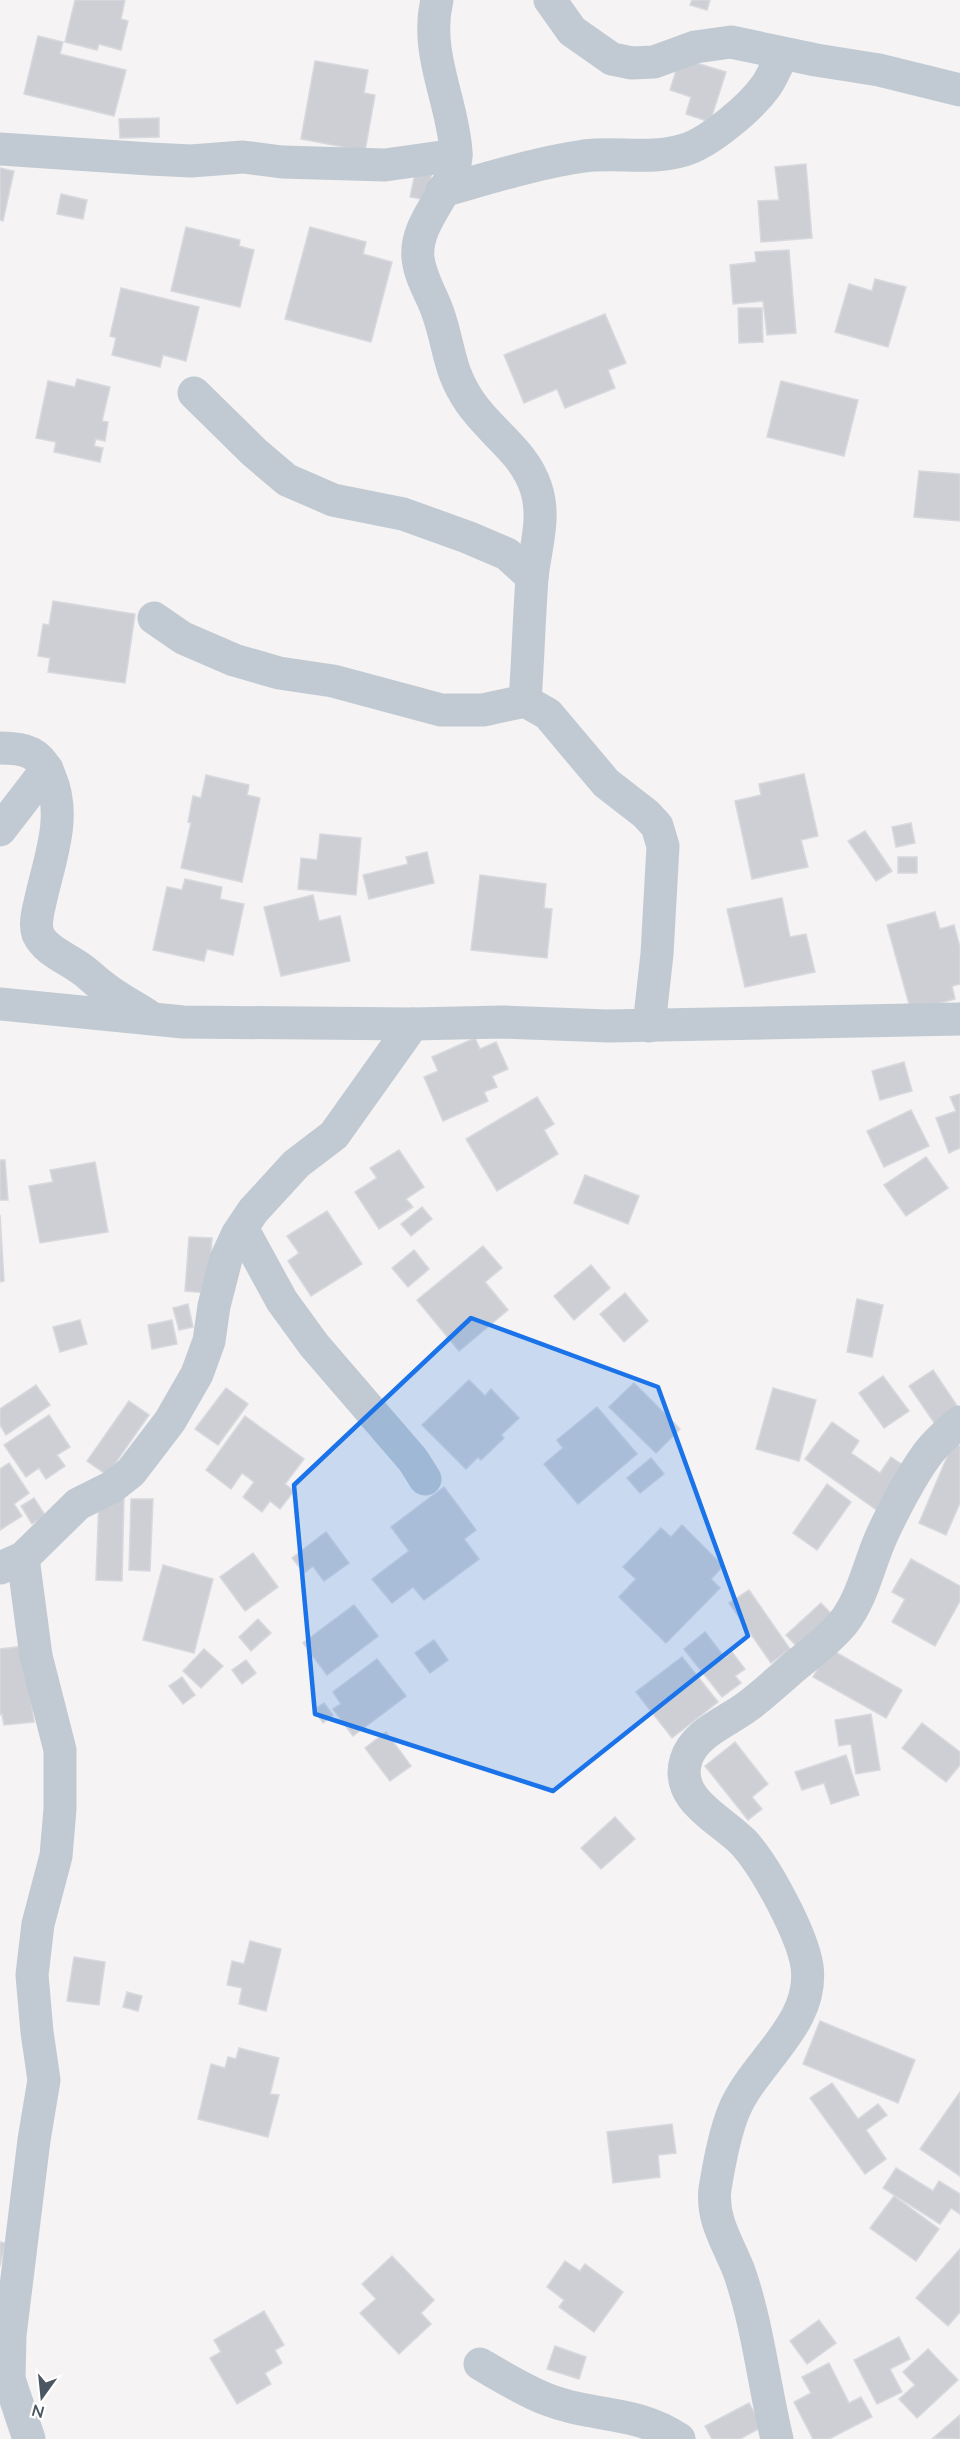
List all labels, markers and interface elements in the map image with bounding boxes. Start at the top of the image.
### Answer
north arrow [12,2367,72,2427]
text: N [30,2401,46,2423]

